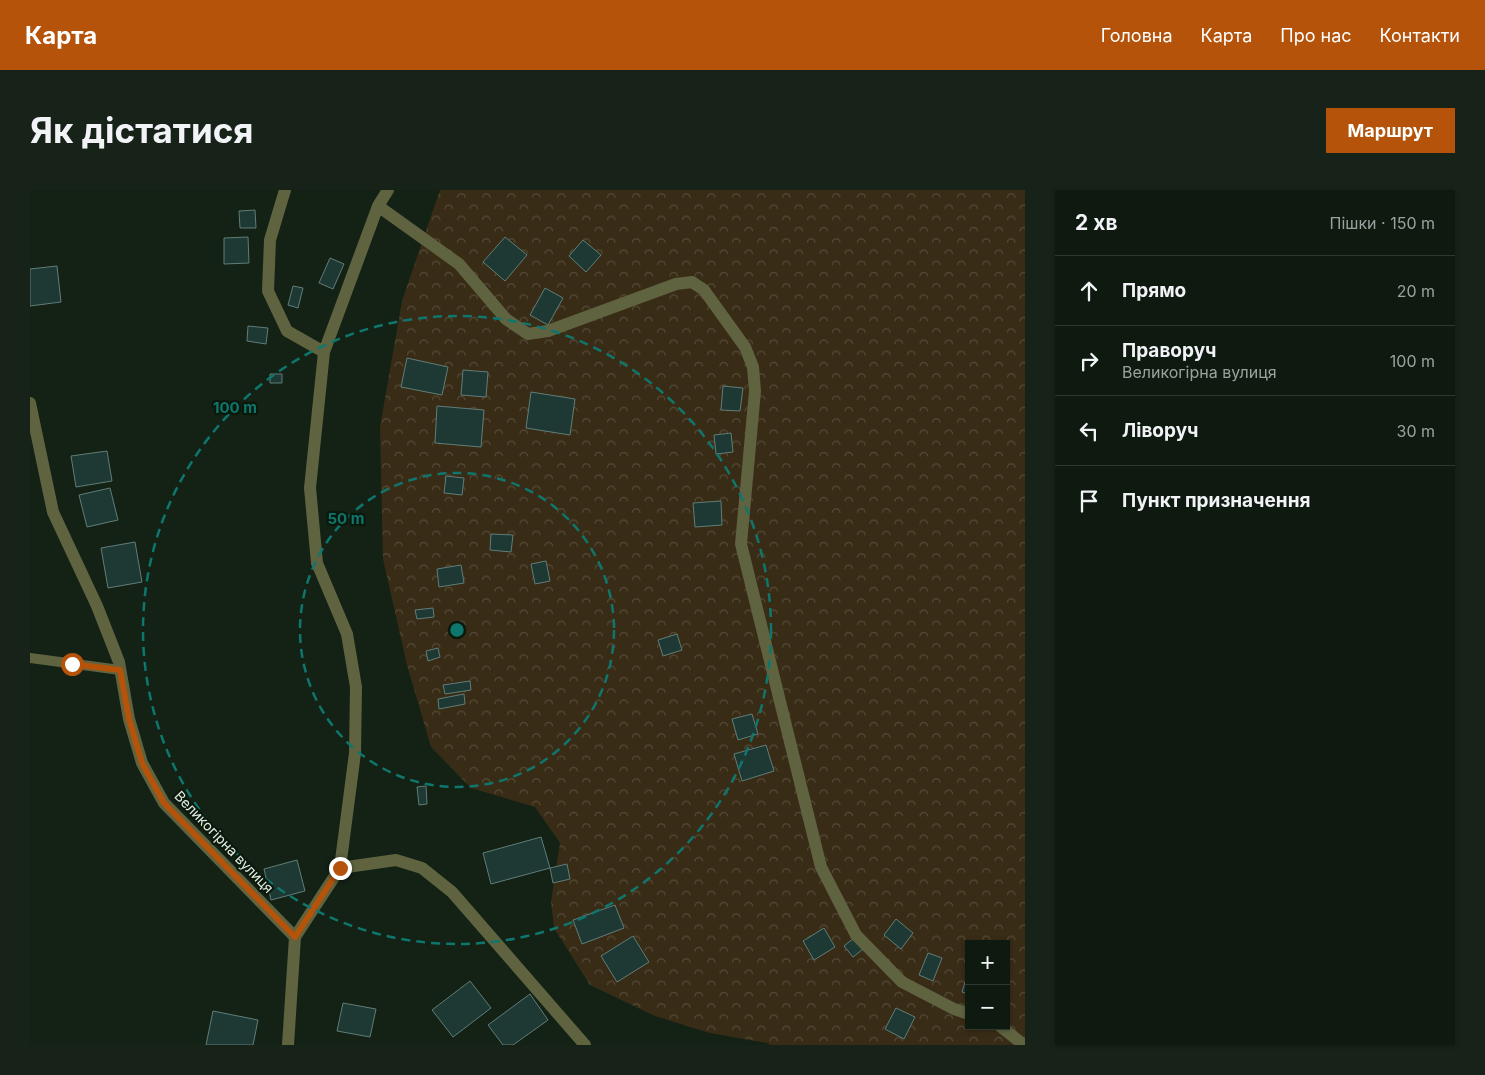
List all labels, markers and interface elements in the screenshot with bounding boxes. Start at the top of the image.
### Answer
text: Карта [25,21,97,50]
text: Головна [1101,25,1173,46]
text: Карта [1201,25,1252,46]
text: Про нас [1280,25,1352,46]
text: Контакти [1380,25,1460,46]
button: Маршрут [1326,108,1455,153]
text: Як дістатися [30,109,254,151]
text: 2 хв [1075,210,1118,235]
text: Пішки · 150 m [1329,213,1435,233]
icon: ahead [1075,277,1103,305]
text: Прямо [1122,279,1186,302]
text: 20 m [1397,281,1435,301]
text: Праворуч [1122,339,1216,362]
icon: right [1075,347,1103,375]
text: 100 m [1390,351,1435,371]
text: Великогірна вулиця [1122,362,1277,382]
text: 100 m [213,398,257,417]
icon: left [1075,417,1103,445]
text: Ліворуч [1122,419,1198,442]
text: 30 m [1397,421,1435,441]
icon: arrive [1075,487,1103,515]
text: Пункт призначення [1122,489,1310,512]
text: 50 m [328,509,364,528]
centre of rings [448,621,466,639]
route start [61,653,84,676]
street label: Великогірна вулиця [171,787,277,896]
route end [329,857,352,880]
map controls [965,940,1010,1030]
button: + [965,940,1010,985]
button: − [965,985,1010,1030]

